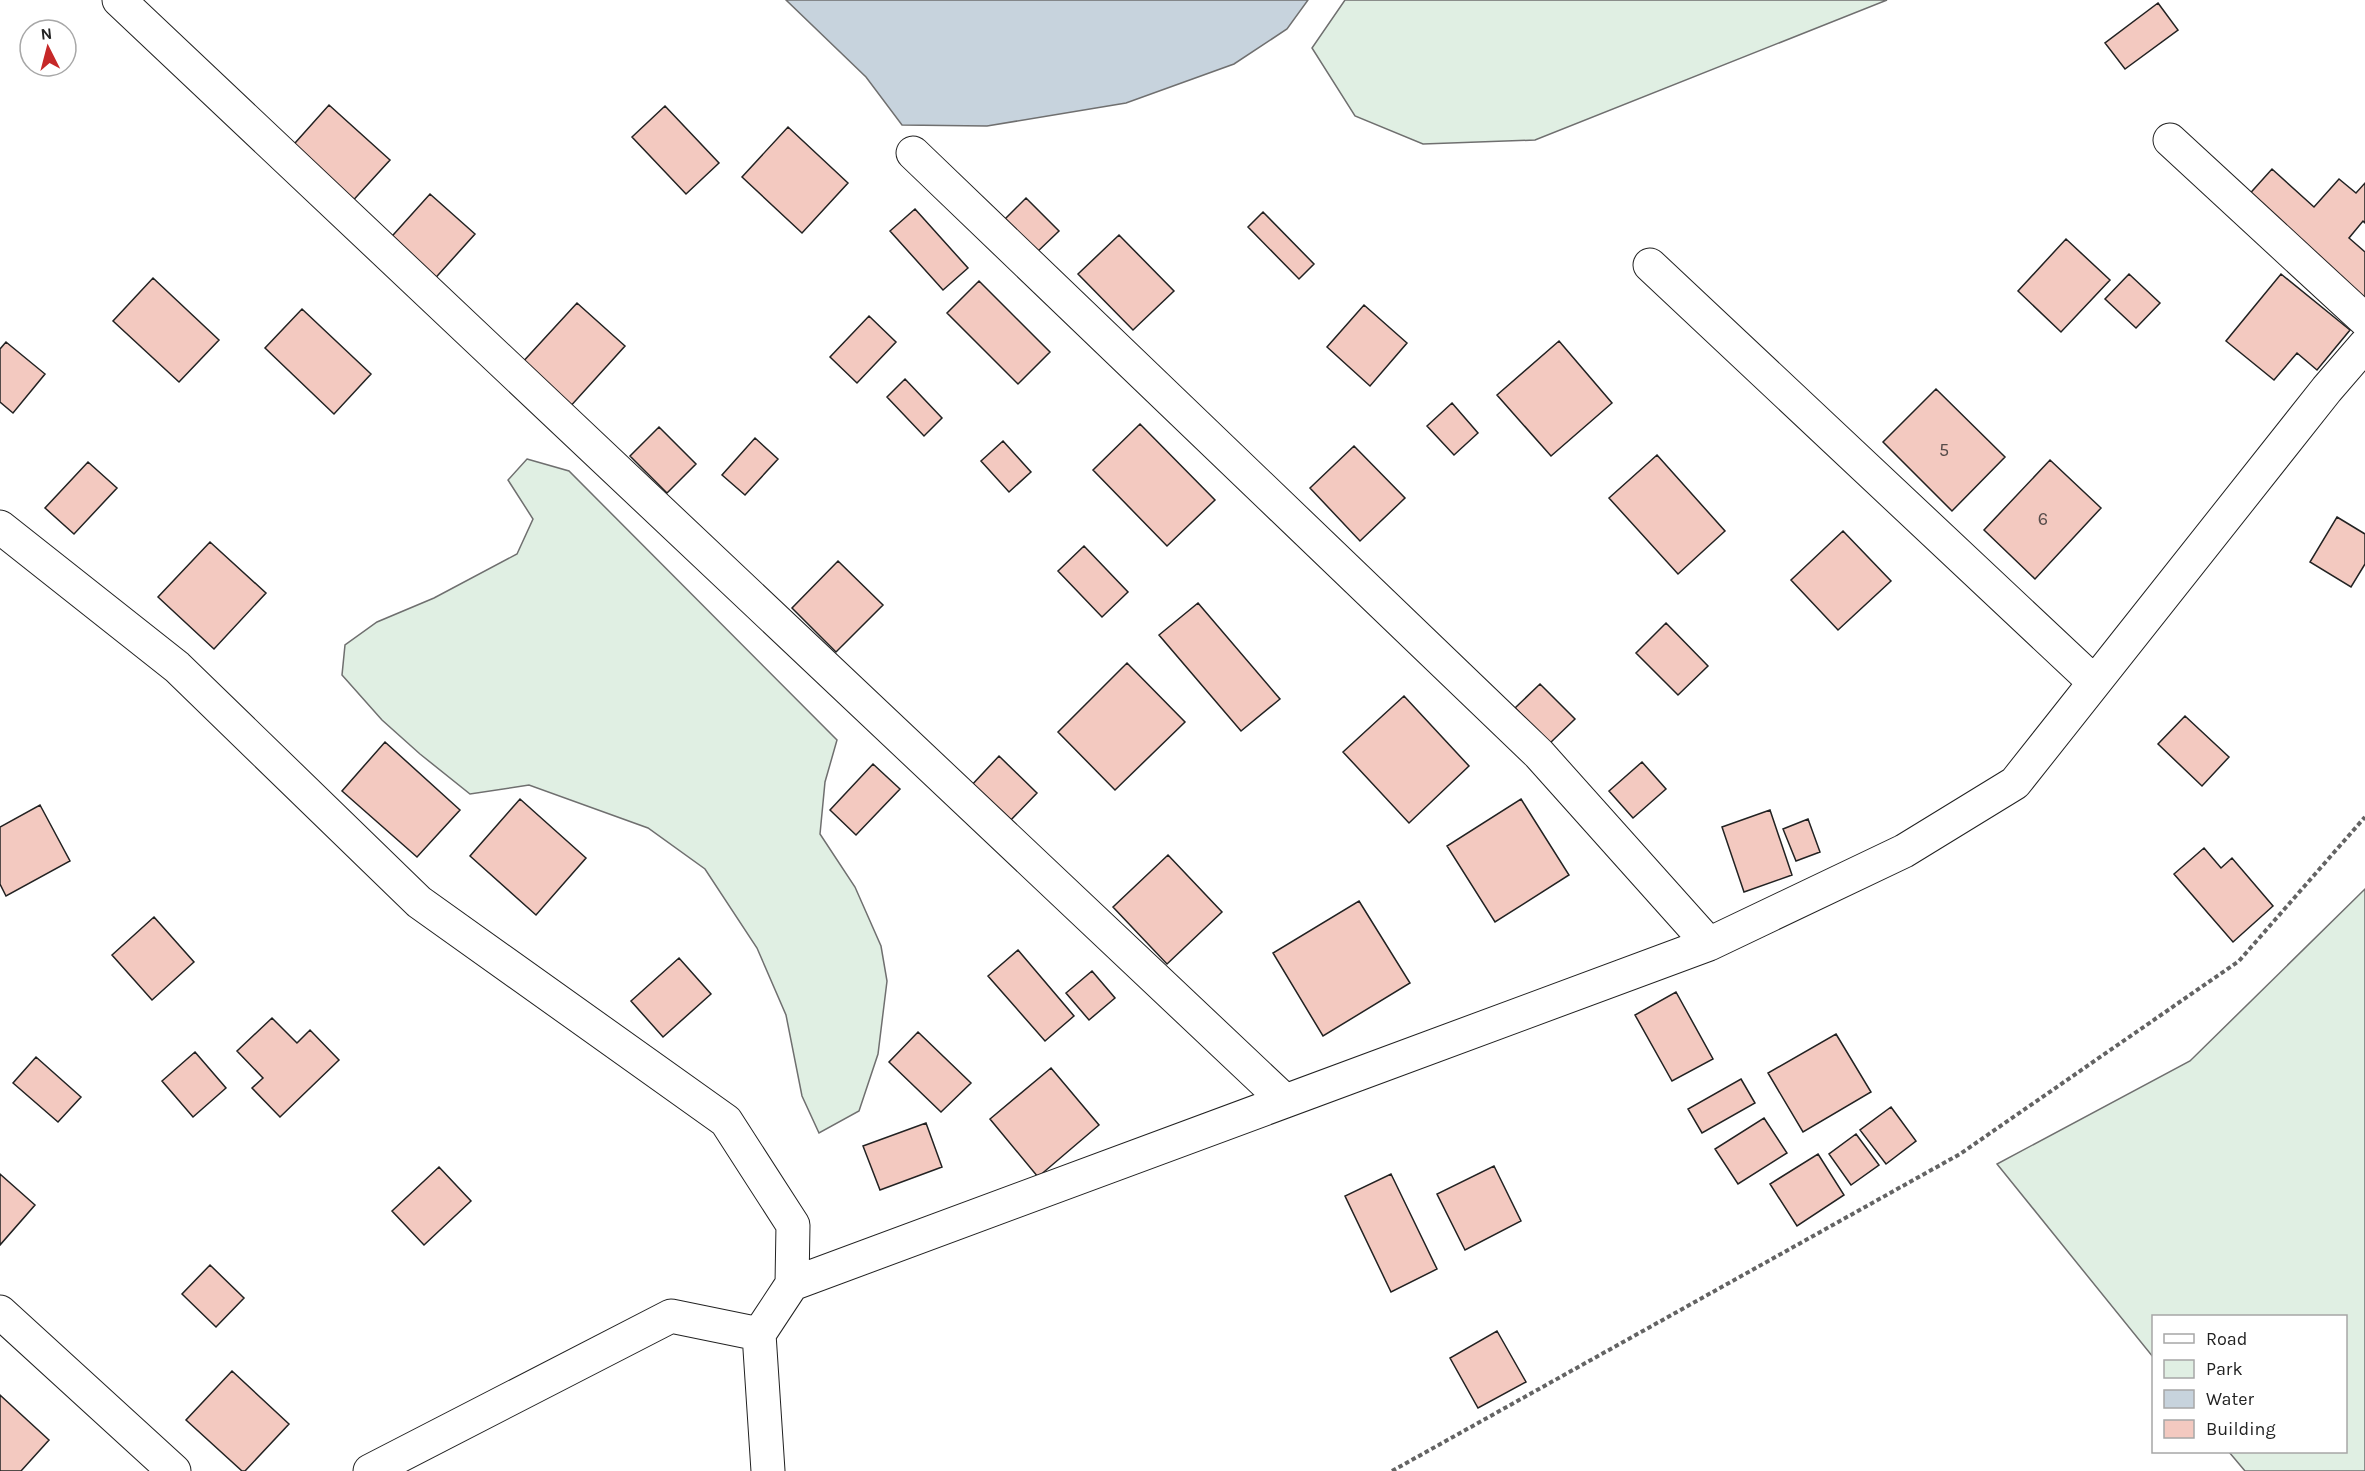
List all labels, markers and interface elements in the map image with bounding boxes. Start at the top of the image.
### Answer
north arrow [18,18,78,78]
text: N [40,24,53,44]
house number: 5 [1939,439,1949,461]
house number: 6 [2038,508,2048,530]
legend [2152,1315,2347,1453]
text: Road [2206,1328,2247,1350]
text: Park [2206,1358,2243,1380]
text: Water [2206,1388,2254,1410]
text: Building [2206,1418,2276,1440]

